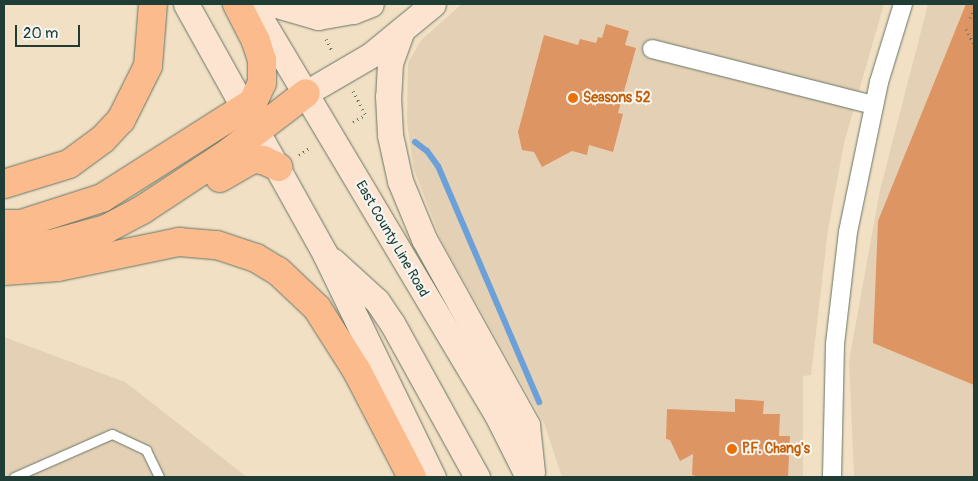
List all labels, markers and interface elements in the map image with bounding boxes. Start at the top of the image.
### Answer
scale bar [18,15,82,47]
text: 20 m [23,24,58,43]
place label: Seasons 52 [583,90,651,106]
marker: Seasons 52 [567,92,579,104]
street label: East County Line Road [352,178,432,300]
place label: P.F. Chang's [742,441,810,457]
marker: P.F. Chang's [726,443,738,455]

